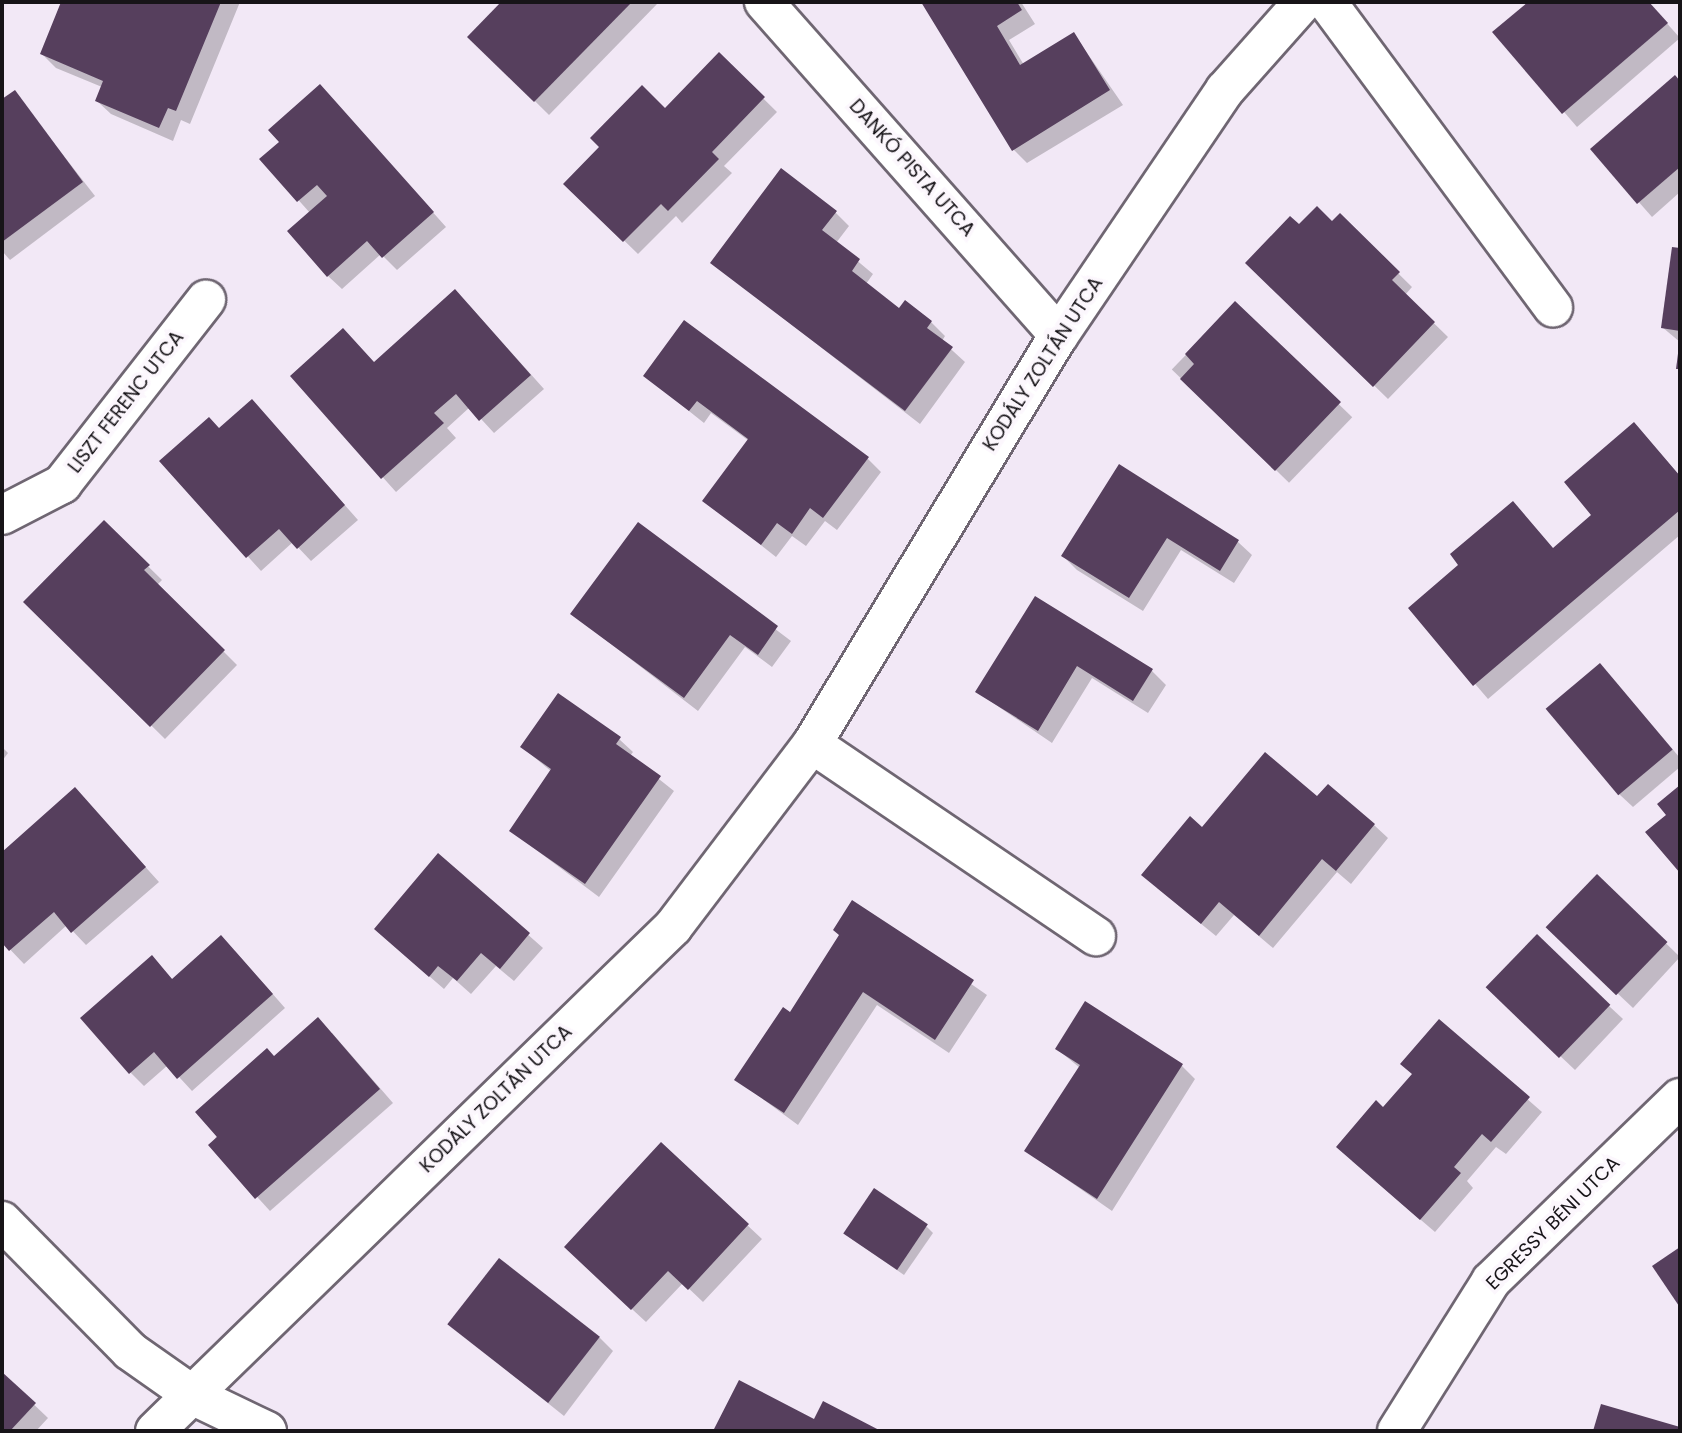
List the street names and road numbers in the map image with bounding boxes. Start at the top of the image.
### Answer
street label: DANKÓ PISTA UTCA [844,95,980,241]
street label: KODÁLY ZOLTÁN UTCA [978,273,1108,455]
street label: LISZT FERENC UTCA [63,326,189,478]
street label: KODÁLY ZOLTÁN UTCA [415,1020,577,1178]
street label: EGRESSY BÉNI UTCA [1482,1152,1624,1294]

